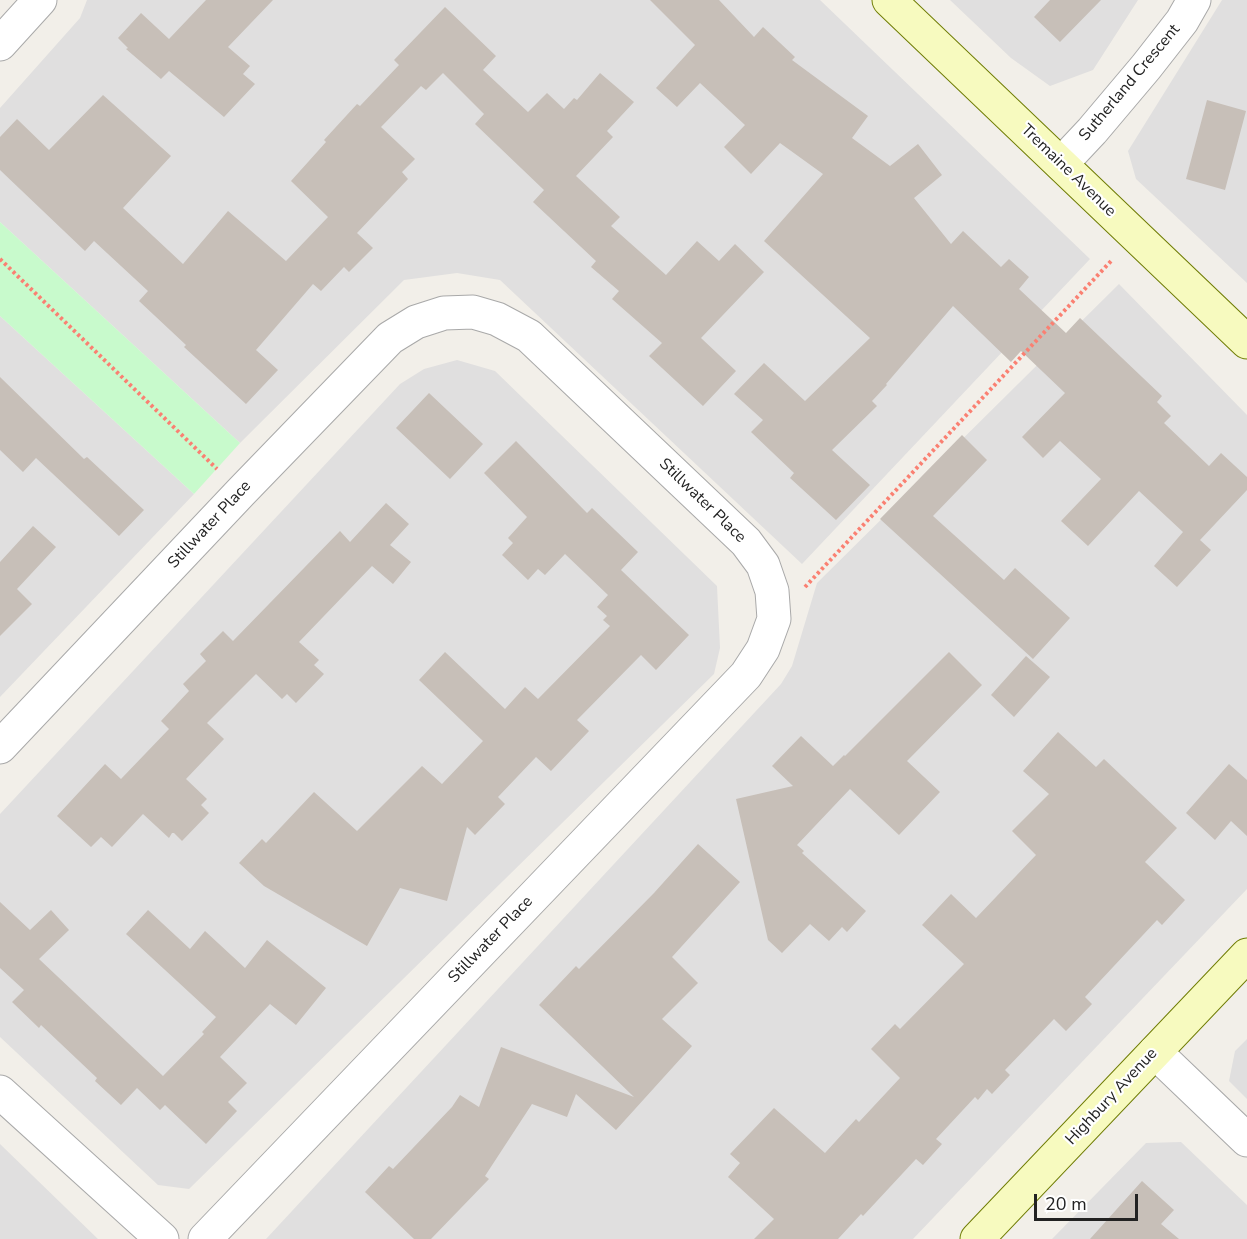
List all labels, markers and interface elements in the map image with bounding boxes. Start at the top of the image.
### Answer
street label: Sutherland Crescent [1076,21,1184,145]
street label: Tremaine Avenue [1017,121,1119,221]
street label: Stillwater Place [655,455,749,547]
street label: Stillwater Place [164,477,256,573]
street label: Stillwater Place [445,893,537,987]
street label: Highbury Avenue [1062,1045,1162,1149]
scale bar [1037,1182,1140,1220]
text: 20 m [1045,1192,1087,1216]

